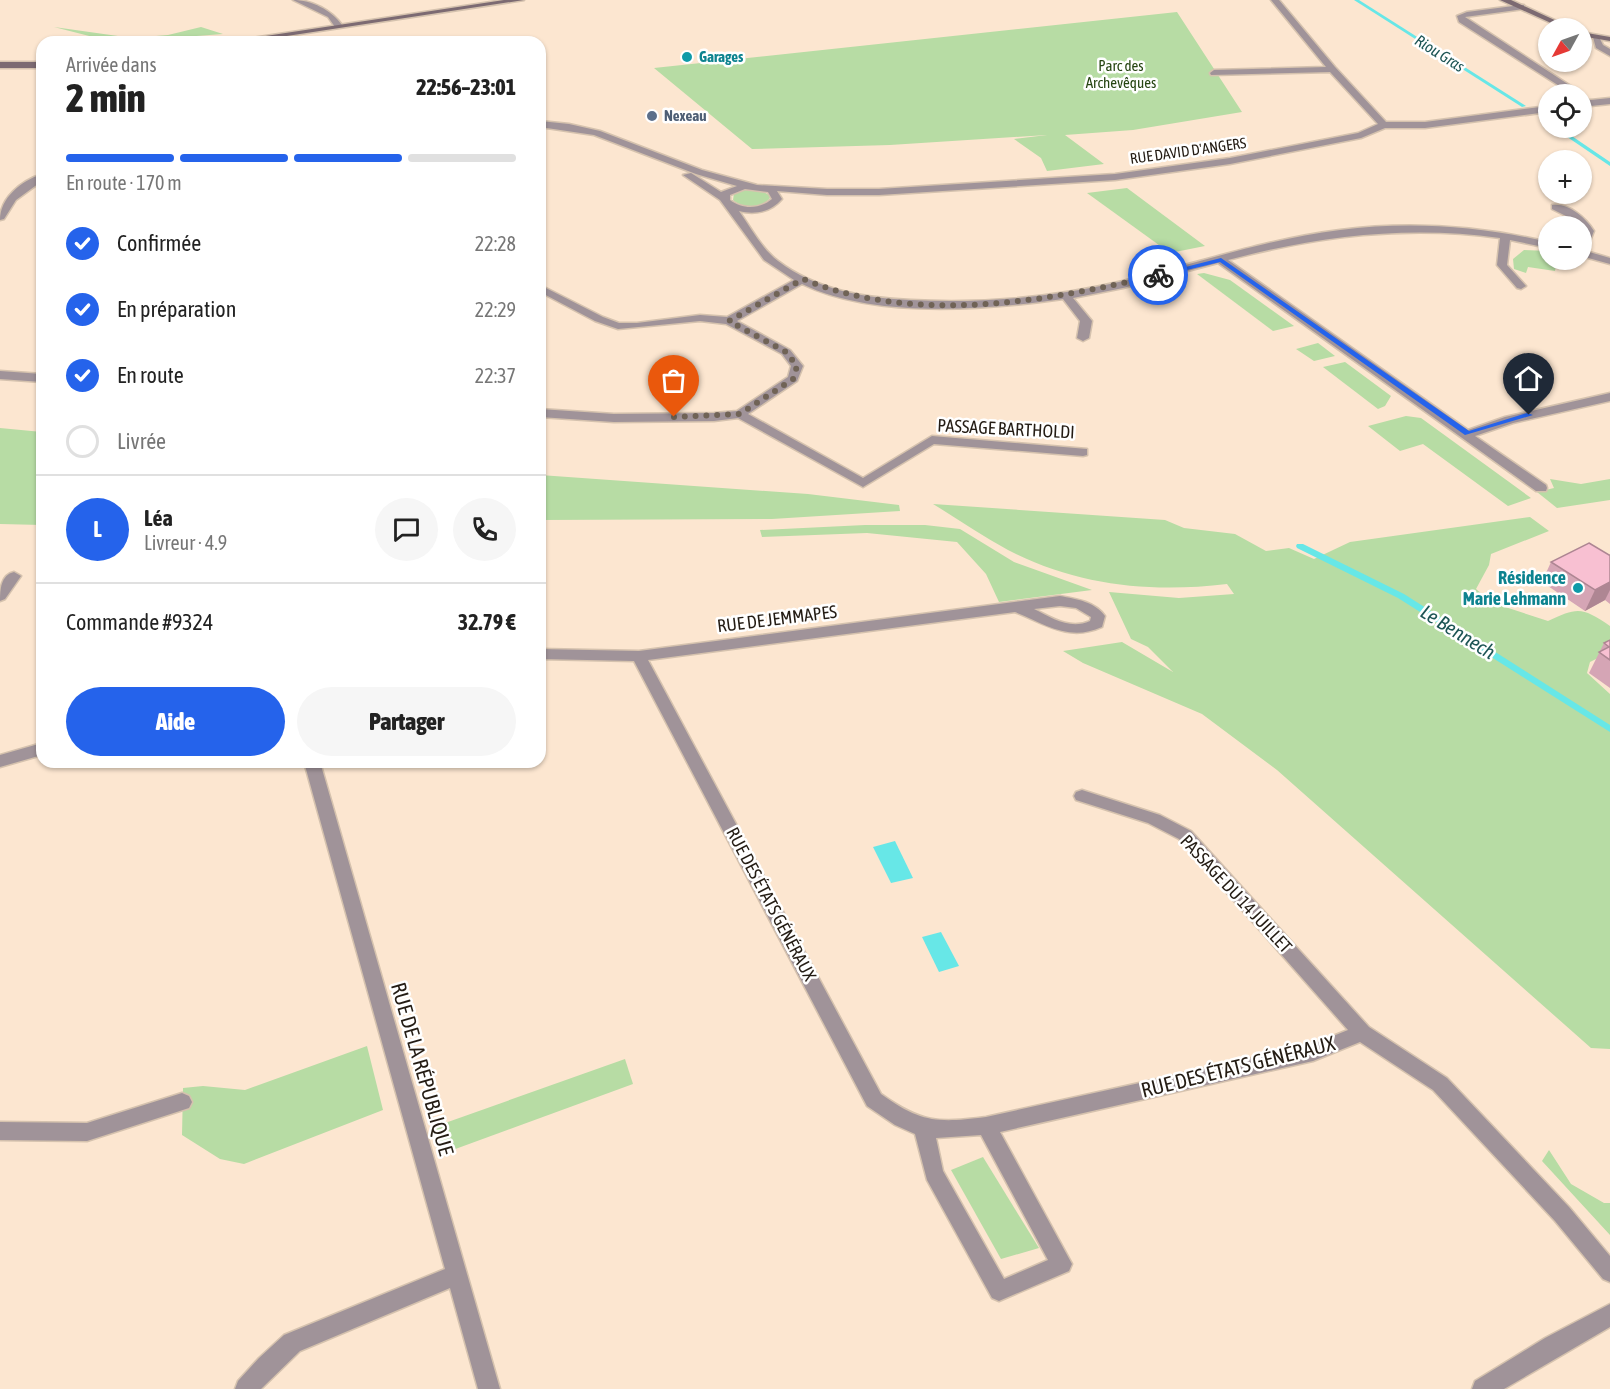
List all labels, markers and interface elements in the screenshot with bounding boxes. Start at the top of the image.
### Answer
north arrow [1538,18,1592,72]
map controls [1538,18,1592,270]
water label: Riou Gras [1412,31,1468,75]
place label: Garages [699,48,744,65]
marker: Garages [680,50,694,64]
text: Arrivée dans [66,53,157,76]
park label: Parc des Archevêques [1086,57,1156,91]
text: 22:56–23:01 [416,74,516,100]
text: 2 min [66,76,146,120]
button: locate [1538,84,1592,138]
place label: Nexeau [664,107,706,124]
marker: Nexeau [645,109,659,123]
street label: RUE DAVID D'ANGERS [1129,134,1247,167]
button: + [1538,150,1592,204]
text: En route · 170 m [66,171,182,194]
button: − [1538,216,1592,270]
icon: check [66,227,99,260]
text: Confirmée [117,230,201,256]
text: 22:28 [475,232,516,255]
courier [1128,245,1188,305]
icon: bike [1142,259,1175,292]
icon: check [66,293,99,326]
text: En préparation [117,296,236,322]
text: 22:29 [475,298,516,321]
pin [1503,353,1554,415]
pin [648,355,699,417]
icon: check [66,359,99,392]
text: En route [117,362,184,388]
icon: home [1512,362,1545,395]
text: 22:37 [475,364,516,387]
icon: bag [657,364,690,397]
street label: PASSAGE BARTHOLDI [937,414,1075,443]
text: Livrée [117,428,166,454]
button: chat [375,498,438,561]
button: phone [453,498,516,561]
text: Léa [144,505,173,531]
text: L [93,516,102,542]
text: Livreur · 4.9 [144,531,227,554]
place label: Résidence Marie Lehmann [1463,567,1566,609]
marker: Résidence Marie Lehmann [1571,581,1585,595]
water label: Le Bennech [1417,600,1500,664]
street label: RUE DE JEMMAPES [716,601,838,636]
text: Commande #9324 [66,609,213,635]
text: 32.79 € [458,609,516,635]
button: Aide [66,687,285,756]
button: Partager [297,687,516,756]
street label: RUE DES ÉTATS GÉNÉRAUX [722,824,821,985]
street label: PASSAGE DU 14 JUILLET [1176,830,1296,957]
street label: RUE DE LA RÉPUBLIQUE [387,979,459,1158]
street label: RUE DES ÉTATS GÉNÉRAUX [1138,1030,1338,1102]

